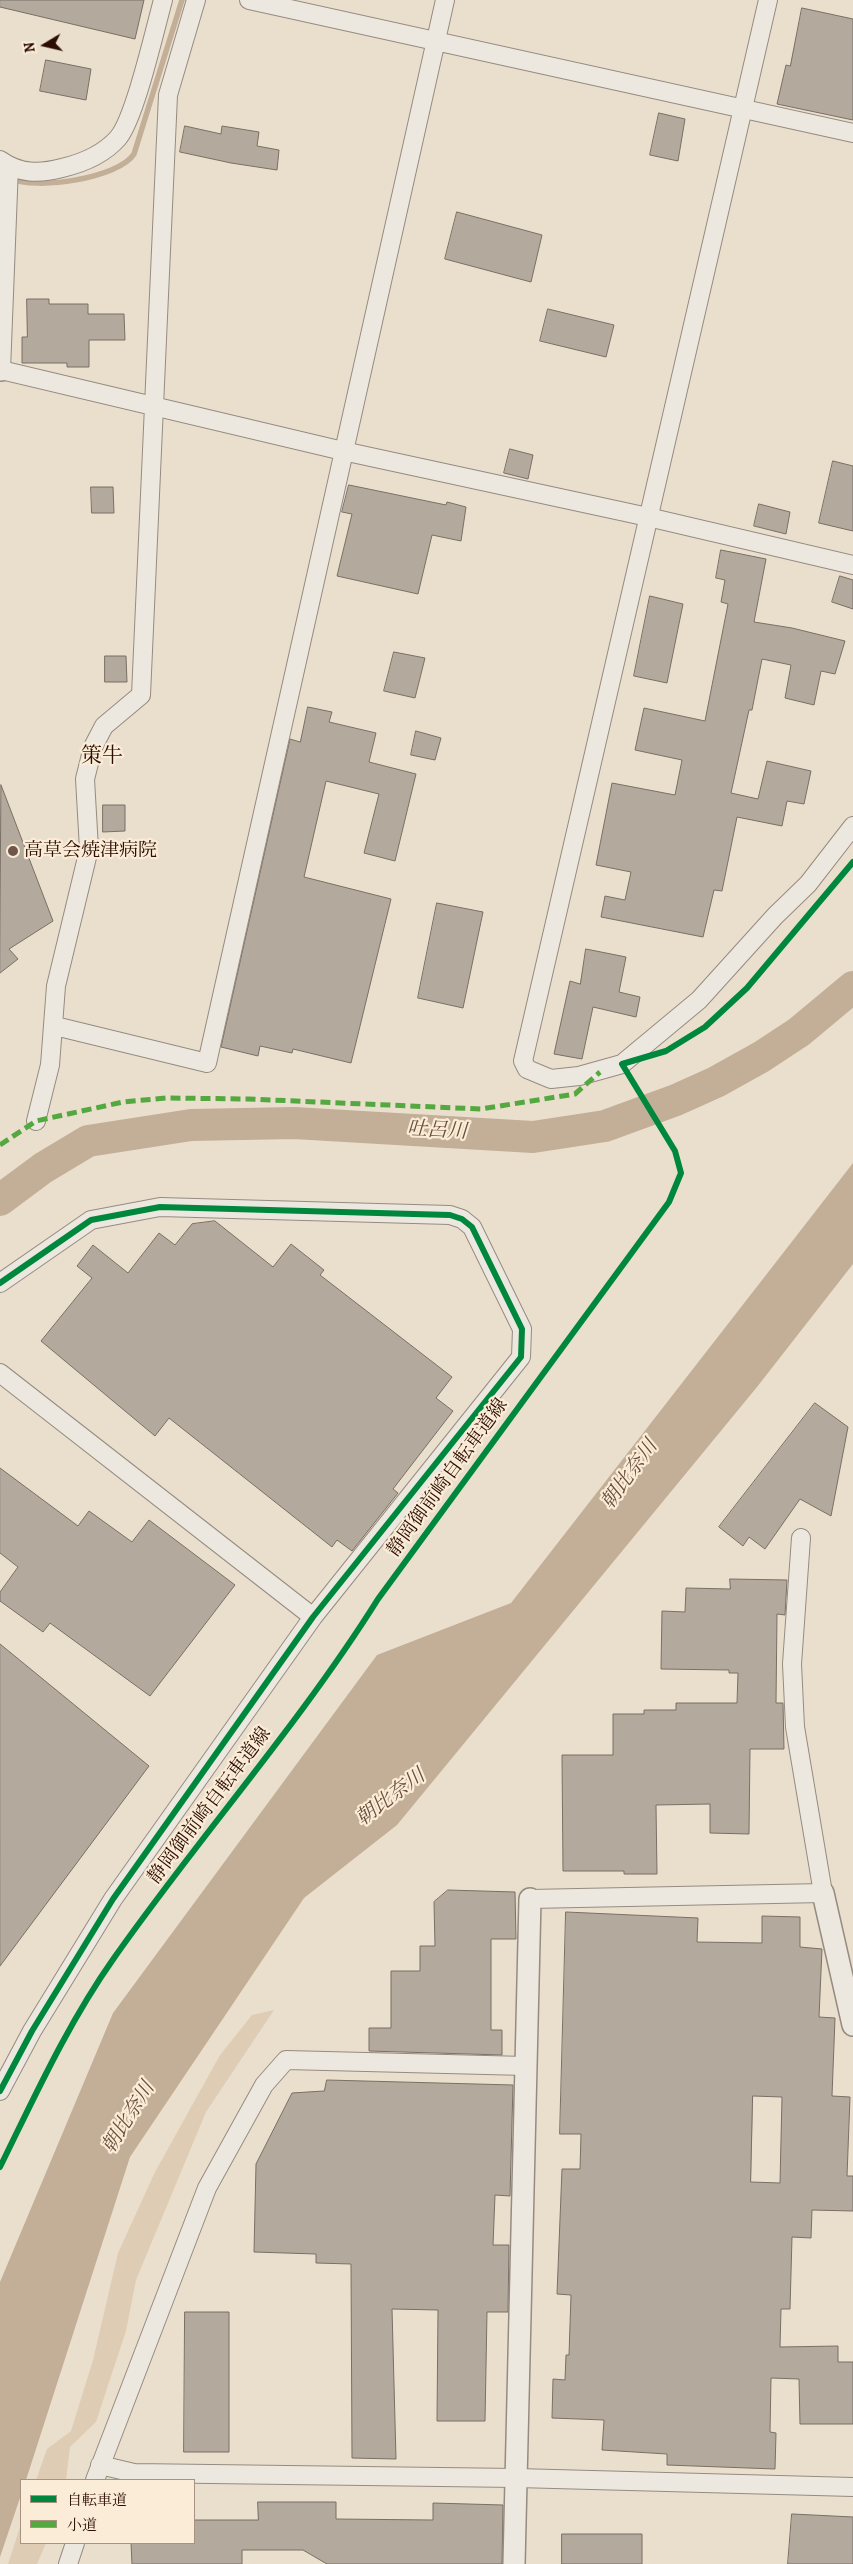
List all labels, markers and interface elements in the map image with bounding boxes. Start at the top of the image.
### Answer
north arrow [20,20,70,70]
text: N [20,41,40,54]
district label: 策牛 [81,744,123,770]
place label: 高草会焼津病院 [24,840,157,862]
marker: 高草会焼津病院 [6,844,20,858]
water label: 吐呂川 [406,1117,468,1145]
street label: 静岡御前崎自転車道線 [383,1394,513,1562]
water label: 朝比奈川 [597,1436,663,1514]
street label: 静岡御前崎自転車道線 [144,1723,276,1889]
water label: 朝比奈川 [352,1764,430,1832]
water label: 朝比奈川 [98,2078,160,2158]
legend [20,2479,195,2544]
text: 自転車道 [67,2490,127,2510]
text: 小道 [67,2515,97,2535]

